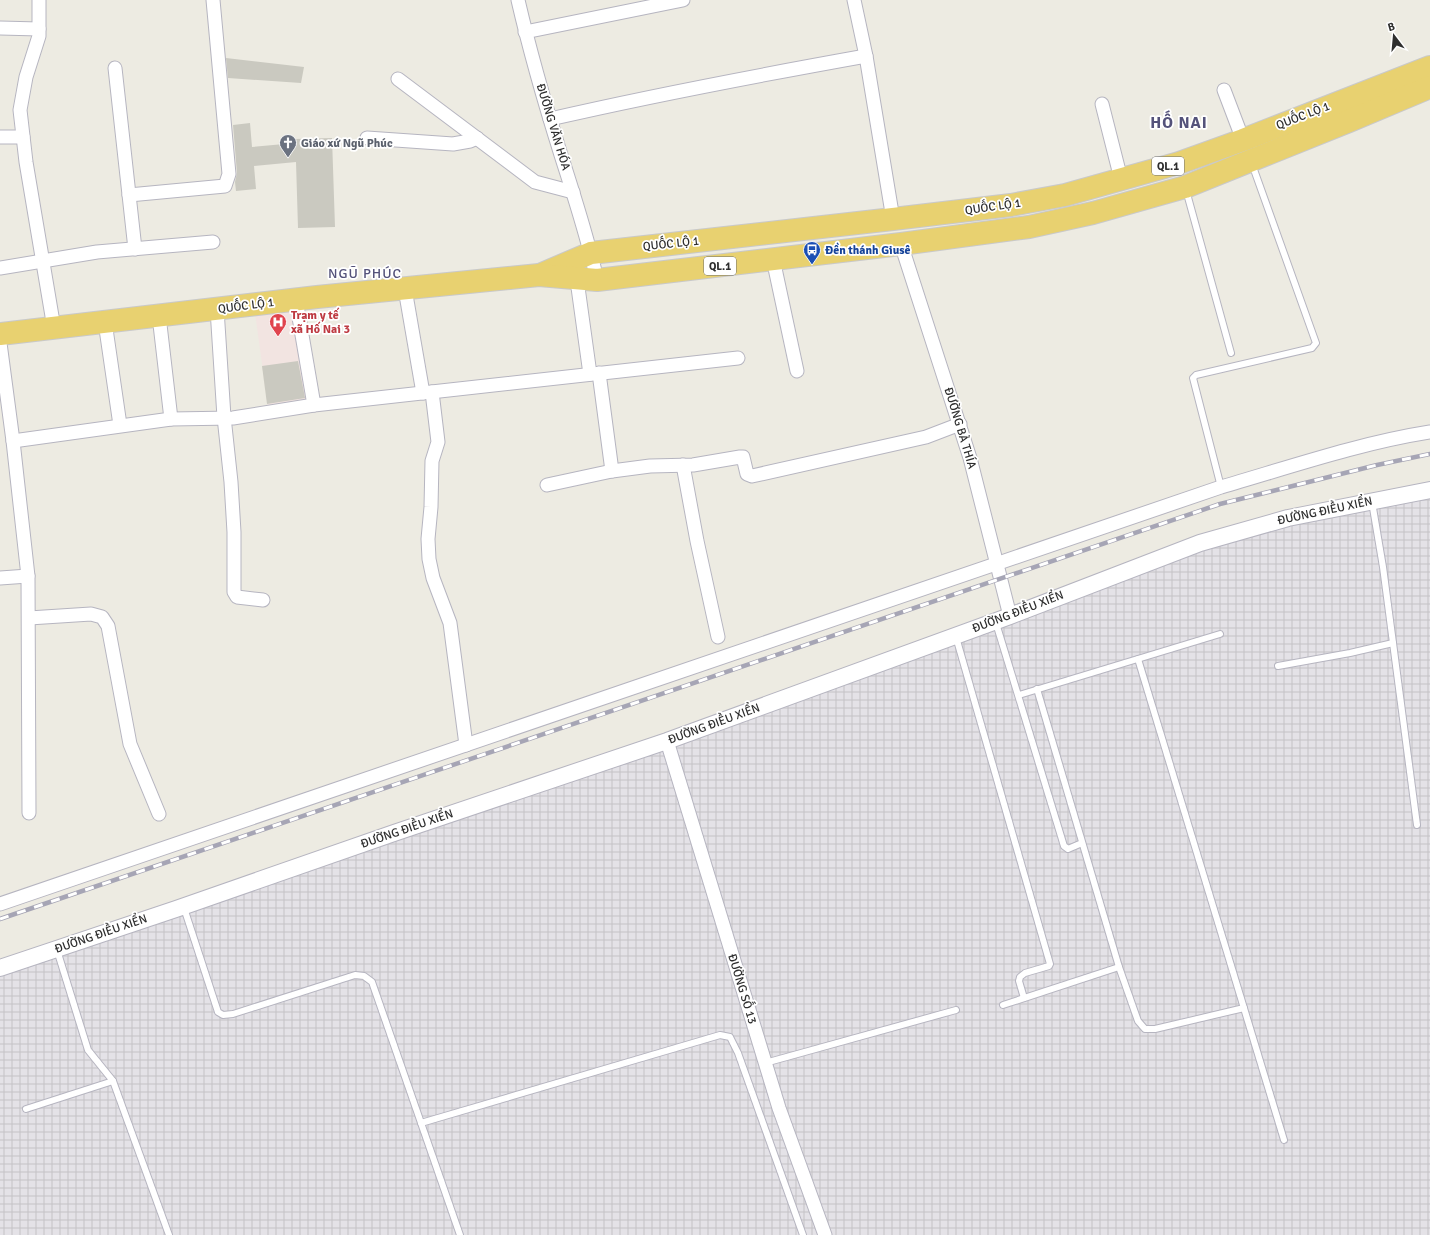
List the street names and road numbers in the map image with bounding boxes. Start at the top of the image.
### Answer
street label: ĐƯỜNG VĂN HÓA [533,82,574,173]
street label: QUỐC LỘ 1 [1273,97,1332,133]
road number: QL.1 [1152,157,1184,175]
street label: QUỐC LỘ 1 [964,194,1022,218]
street label: QUỐC LỘ 1 [642,232,700,254]
road number: QL.1 [704,257,736,275]
street label: QUỐC LỘ 1 [217,293,275,317]
street label: ĐƯỜNG BÀ THÍA [940,385,980,471]
street label: ĐƯỜNG ĐIỀU XIỂN [1276,492,1374,528]
street label: ĐƯỜNG ĐIỀU XIỂN [969,586,1066,636]
street label: ĐƯỜNG ĐIỀU XIỂN [665,699,762,748]
street label: ĐƯỜNG ĐIỀU XIỂN [358,804,455,852]
street label: ĐƯỜNG ĐIỀU XIỂN [52,909,149,957]
street label: ĐƯỜNG SỐ 13 [724,952,762,1026]

